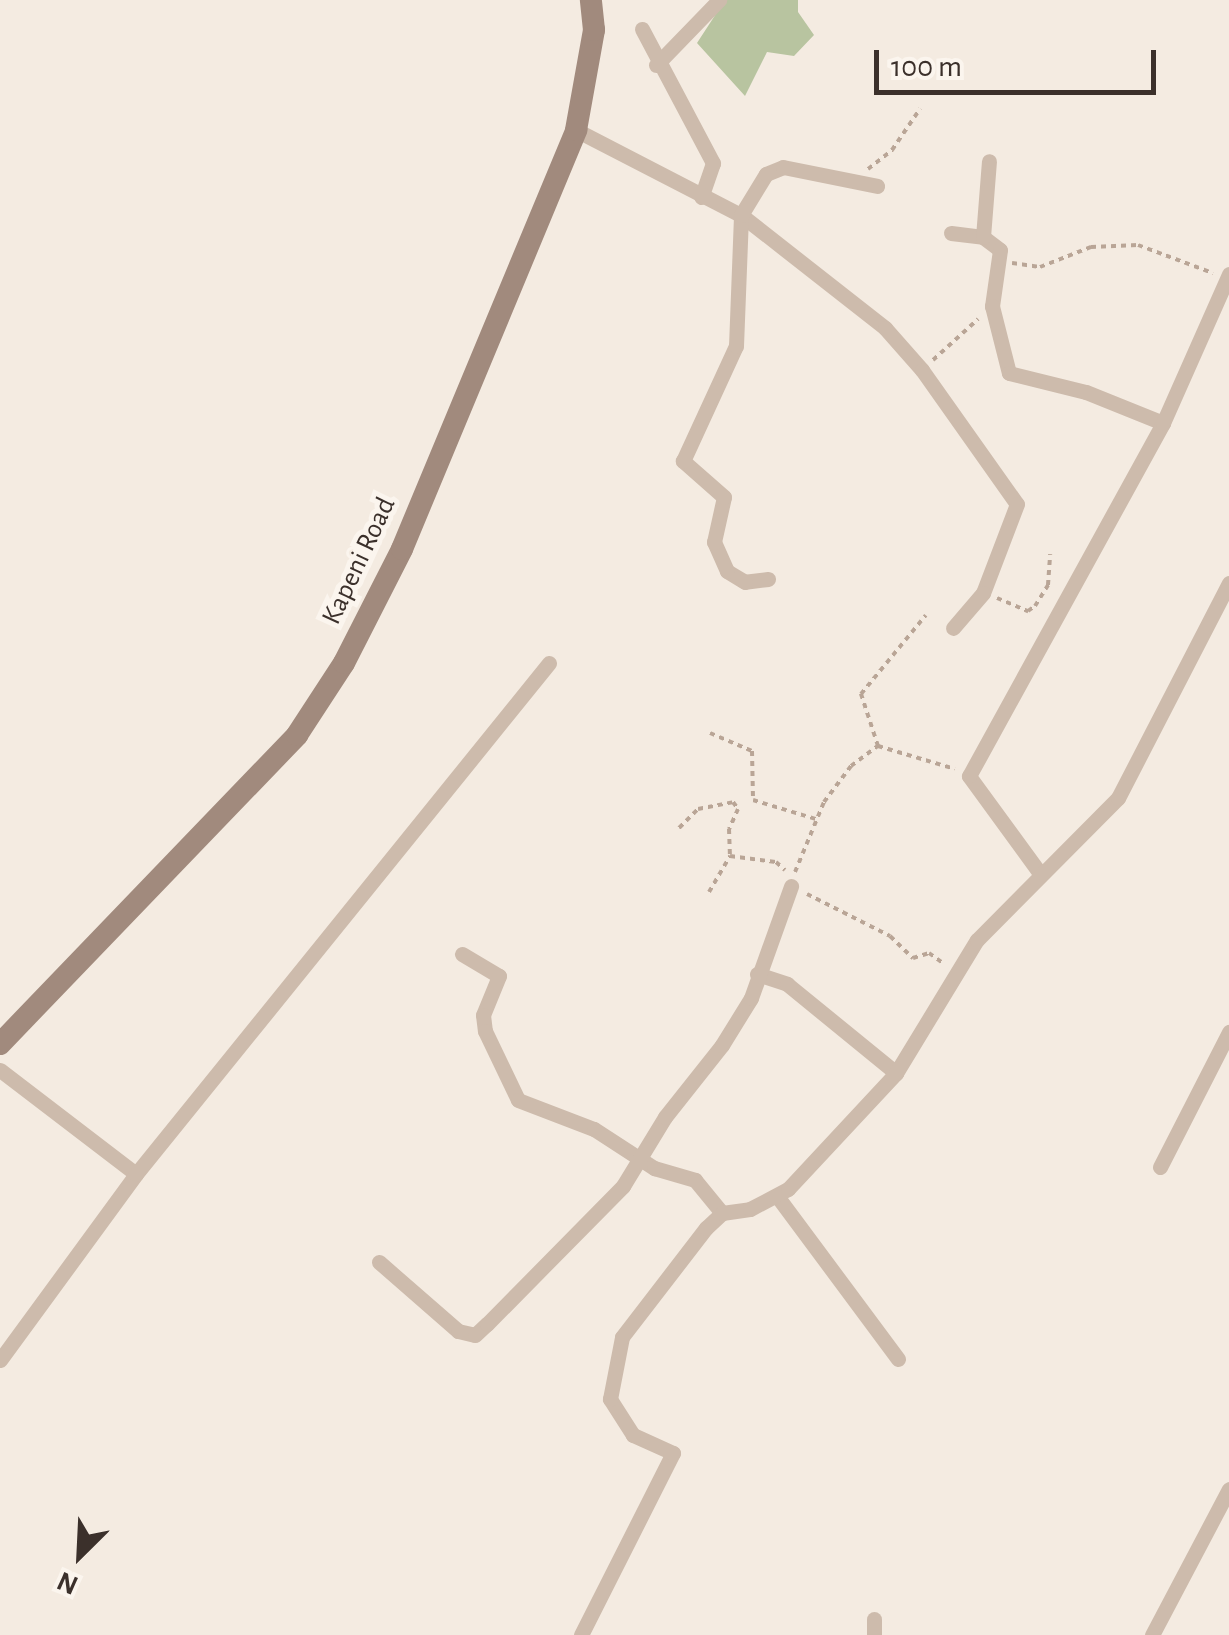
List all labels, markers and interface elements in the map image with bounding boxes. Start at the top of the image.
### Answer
scale bar [879,30,1162,92]
text: 100 m [891,52,962,82]
street label: Kapeni Road [315,492,403,630]
north arrow [30,1505,130,1605]
text: N [53,1566,82,1599]

